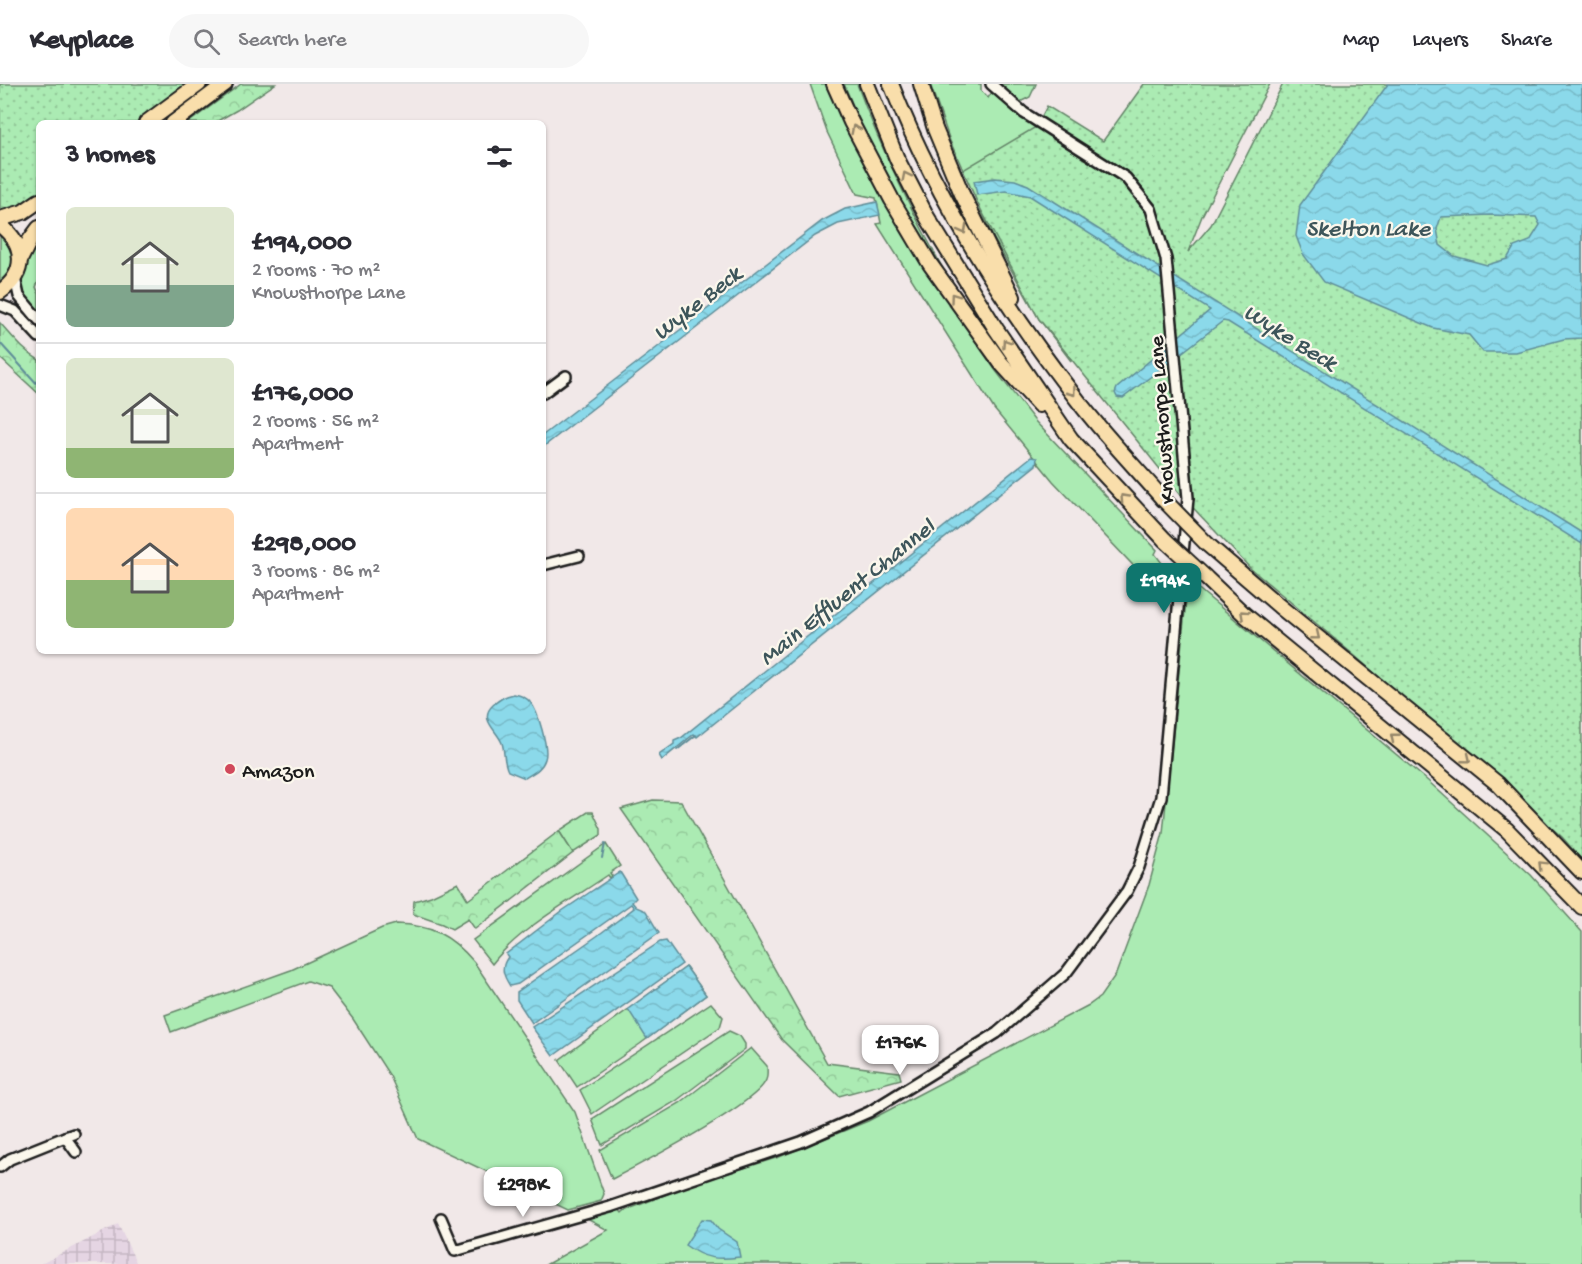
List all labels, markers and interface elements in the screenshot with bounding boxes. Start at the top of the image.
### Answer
search box [169,14,589,68]
text: Keyplace [30,25,133,58]
icon: search [190,25,223,58]
text: Search here [238,28,347,54]
text: Map [1343,29,1379,54]
text: Layers [1412,29,1468,54]
text: Share [1501,29,1552,54]
one-way arrow [851,125,862,136]
icon: filters [483,140,516,173]
text: 3 homes [66,141,155,172]
one-way arrow [901,172,913,183]
water label: Skelton Lake [1306,216,1432,245]
one-way arrow [956,224,967,235]
text: £194,000 [252,229,352,260]
icon: home [114,231,186,303]
text: 2 rooms · 70 m² [252,260,380,283]
water label: Wyke Beck [648,260,750,348]
text: Knowsthorpe Lane [252,283,405,306]
one-way arrow [950,293,961,304]
water label: Wyke Beck [1237,299,1343,380]
street label: Knowsthorpe Lane [1145,334,1183,505]
one-way arrow [1002,339,1013,350]
text: £176,000 [252,380,353,411]
icon: home [114,382,186,454]
one-way arrow [1064,386,1075,397]
text: 2 rooms · 56 m² [252,411,379,434]
text: Apartment [252,434,342,457]
one-way arrow [1120,494,1131,504]
water label: Main Effluent Channel [755,513,943,673]
text: £298,000 [252,530,356,561]
icon: home [114,532,186,604]
text: 3 rooms · 86 m² [252,561,380,584]
pin: £194K [1122,563,1206,614]
text: £194K [1140,571,1188,594]
text: Apartment [252,584,342,607]
one-way arrow [1240,610,1251,621]
one-way arrow [1309,629,1320,640]
one-way arrow [1390,734,1401,745]
one-way arrow [1461,751,1472,762]
place label: Amazon [242,760,315,786]
marker: Amazon [223,762,237,776]
one-way arrow [1538,861,1549,872]
pin: £176K [858,1025,942,1076]
text: £176K [876,1033,924,1056]
pin: £298K [481,1167,565,1218]
text: £298K [498,1175,548,1198]

